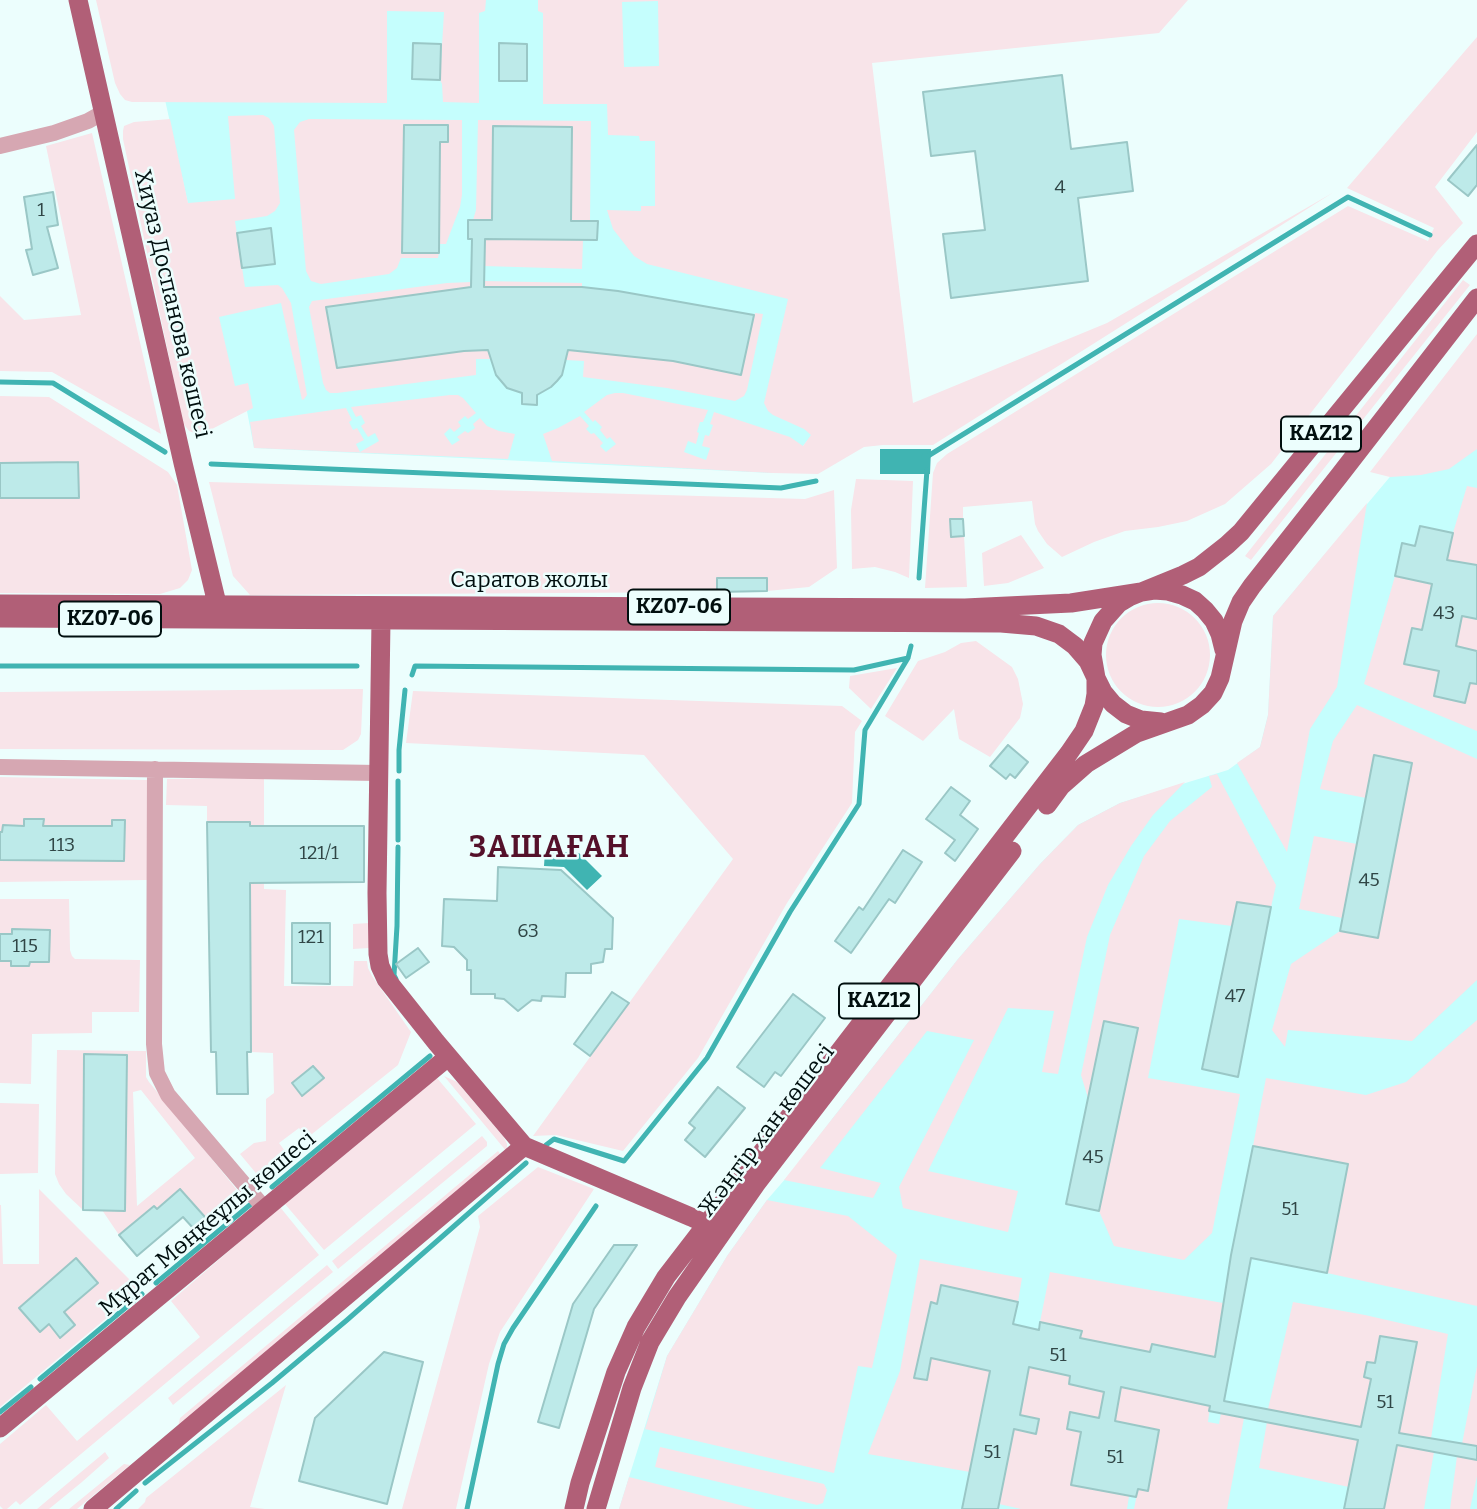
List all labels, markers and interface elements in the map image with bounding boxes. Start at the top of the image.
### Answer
street label: Хиуаз Доспанова көшесі [128,167,216,441]
house number: 4 [1054,177,1066,199]
house number: 1 [37,200,45,222]
road number: KAZ12 [1281,416,1361,452]
street label: Саратов жолы [450,567,608,595]
road number: KZ07-06 [628,590,730,624]
road number: KZ07-06 [59,602,161,636]
house number: 43 [1433,603,1455,625]
district label: ЗАШАҒАН [470,831,630,867]
house number: 113 [49,835,75,857]
house number: 121/1 [299,843,339,865]
house number: 45 [1358,870,1380,892]
house number: 63 [517,921,539,943]
house number: 121 [298,927,324,949]
house number: 115 [12,936,38,958]
road number: KAZ12 [839,984,919,1018]
house number: 47 [1225,986,1245,1008]
street label: Жәңгір хан көшесі [693,1039,841,1223]
street label: Мұрат Мөңкеұлы көшесі [94,1125,322,1323]
house number: 45 [1082,1147,1104,1169]
house number: 51 [1281,1199,1299,1221]
house number: 51 [1049,1345,1067,1367]
house number: 51 [1376,1392,1394,1414]
house number: 51 [983,1442,1001,1464]
house number: 51 [1106,1447,1124,1469]

